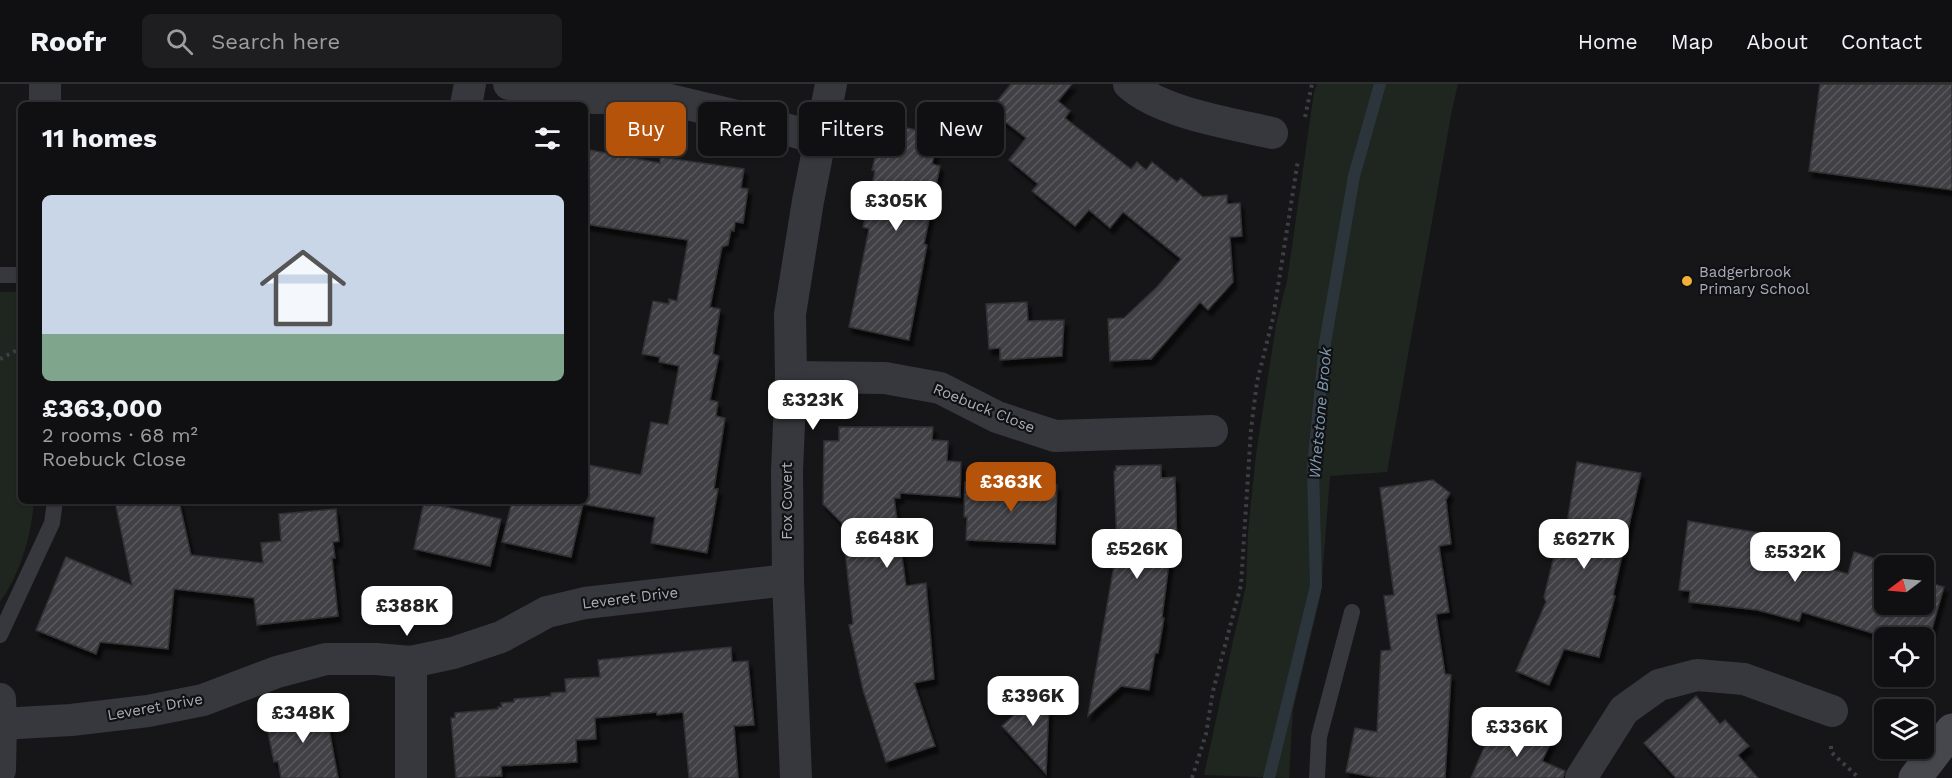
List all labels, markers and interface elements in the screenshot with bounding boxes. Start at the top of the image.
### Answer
search box [142,14,562,68]
text: Roofr [30,25,106,58]
icon: search [163,25,196,58]
text: Search here [211,29,340,54]
text: Home [1578,29,1638,54]
text: Map [1671,29,1714,54]
text: About [1747,29,1808,54]
text: Contact [1841,29,1922,54]
chip: Buy [606,102,686,156]
chip: Rent [698,102,787,156]
chip: Filters [799,102,905,156]
chip: New [917,102,1004,156]
icon: filters [531,122,564,155]
text: 11 homes [42,123,157,153]
pin: £305K [854,181,938,232]
text: £305K [865,188,927,212]
icon: home [249,234,357,342]
place label: Badgerbrook Primary School [1699,263,1810,298]
marker: Badgerbrook Primary School [1680,274,1694,288]
water label: Whetstone Brook [1305,345,1335,480]
street label: Roebuck Close [930,379,1038,437]
pin: £323K [771,380,855,431]
text: £323K [782,387,844,411]
text: £363,000 [42,393,163,423]
text: 2 rooms · 68 m² [42,423,198,447]
text: Roebuck Close [42,447,186,471]
street label: Fox Covert [778,462,796,540]
pin: £363K [969,462,1053,513]
text: £363K [980,469,1042,493]
pin: £648K [845,518,929,569]
pin: £627K [1542,519,1626,570]
text: £648K [855,525,919,549]
text: £627K [1553,526,1615,550]
pin: £526K [1095,529,1179,580]
pin: £532K [1753,532,1837,583]
text: £526K [1106,536,1168,560]
text: £532K [1764,539,1826,563]
north arrow [1874,555,1934,615]
map controls [1874,555,1934,759]
street label: Leveret Drive [581,583,679,613]
pin: £388K [365,586,449,637]
text: £388K [375,593,439,617]
button: locate [1874,627,1934,687]
pin: £396K [991,676,1075,727]
text: £396K [1002,683,1064,707]
street label: Leveret Drive [106,690,204,724]
pin: £348K [261,693,345,744]
button: layers [1874,699,1934,759]
text: £348K [271,700,335,724]
pin: £336K [1475,707,1559,758]
text: £336K [1486,714,1548,738]

